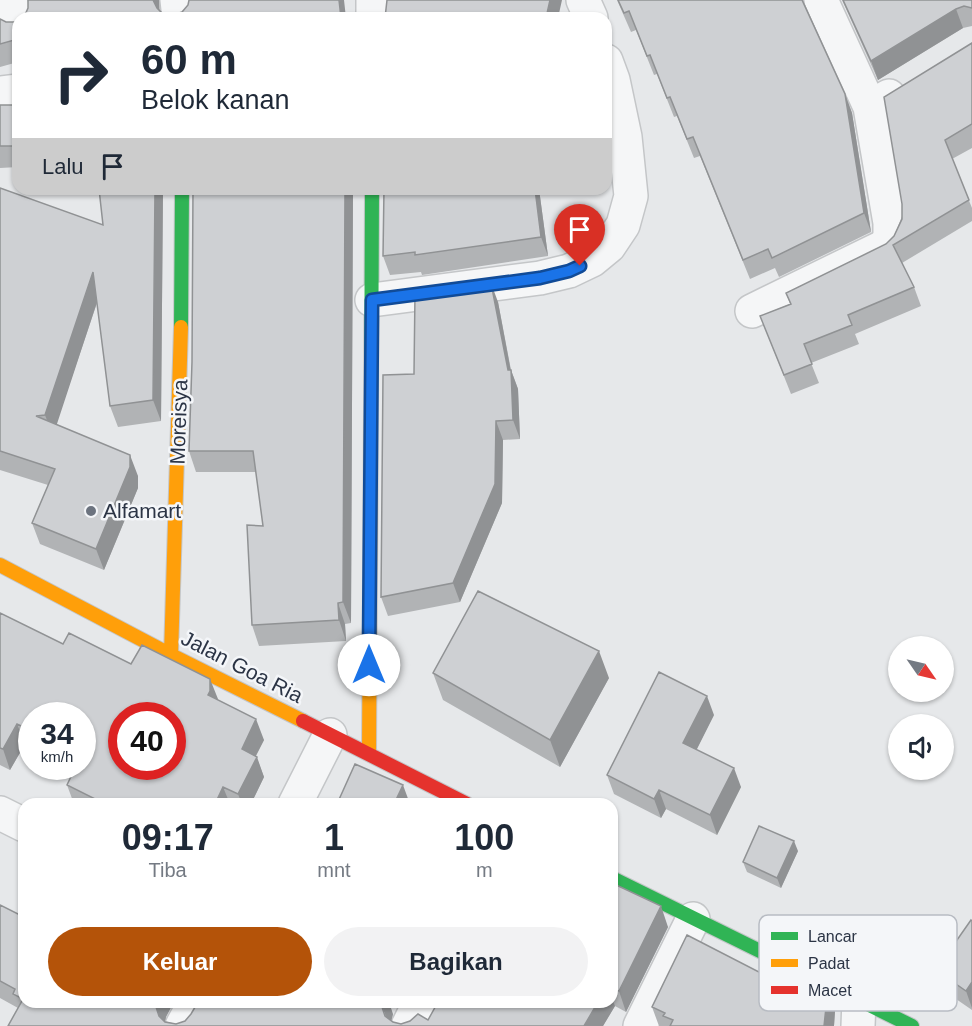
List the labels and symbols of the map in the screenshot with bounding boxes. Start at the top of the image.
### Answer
pin [554,204,605,266]
street label: Moreisya [166,379,191,465]
place label: Alfamart [103,499,181,522]
marker: Alfamart [84,504,98,518]
street label: Jalan Goa Ria [178,626,307,707]
position arrow [337,633,401,697]
north arrow [888,636,954,702]
speed limit sign: 40 [108,702,186,780]
legend [759,915,957,1011]
text: Lancar [808,928,858,945]
text: Padat [808,955,850,972]
text: Macet [808,982,852,999]

